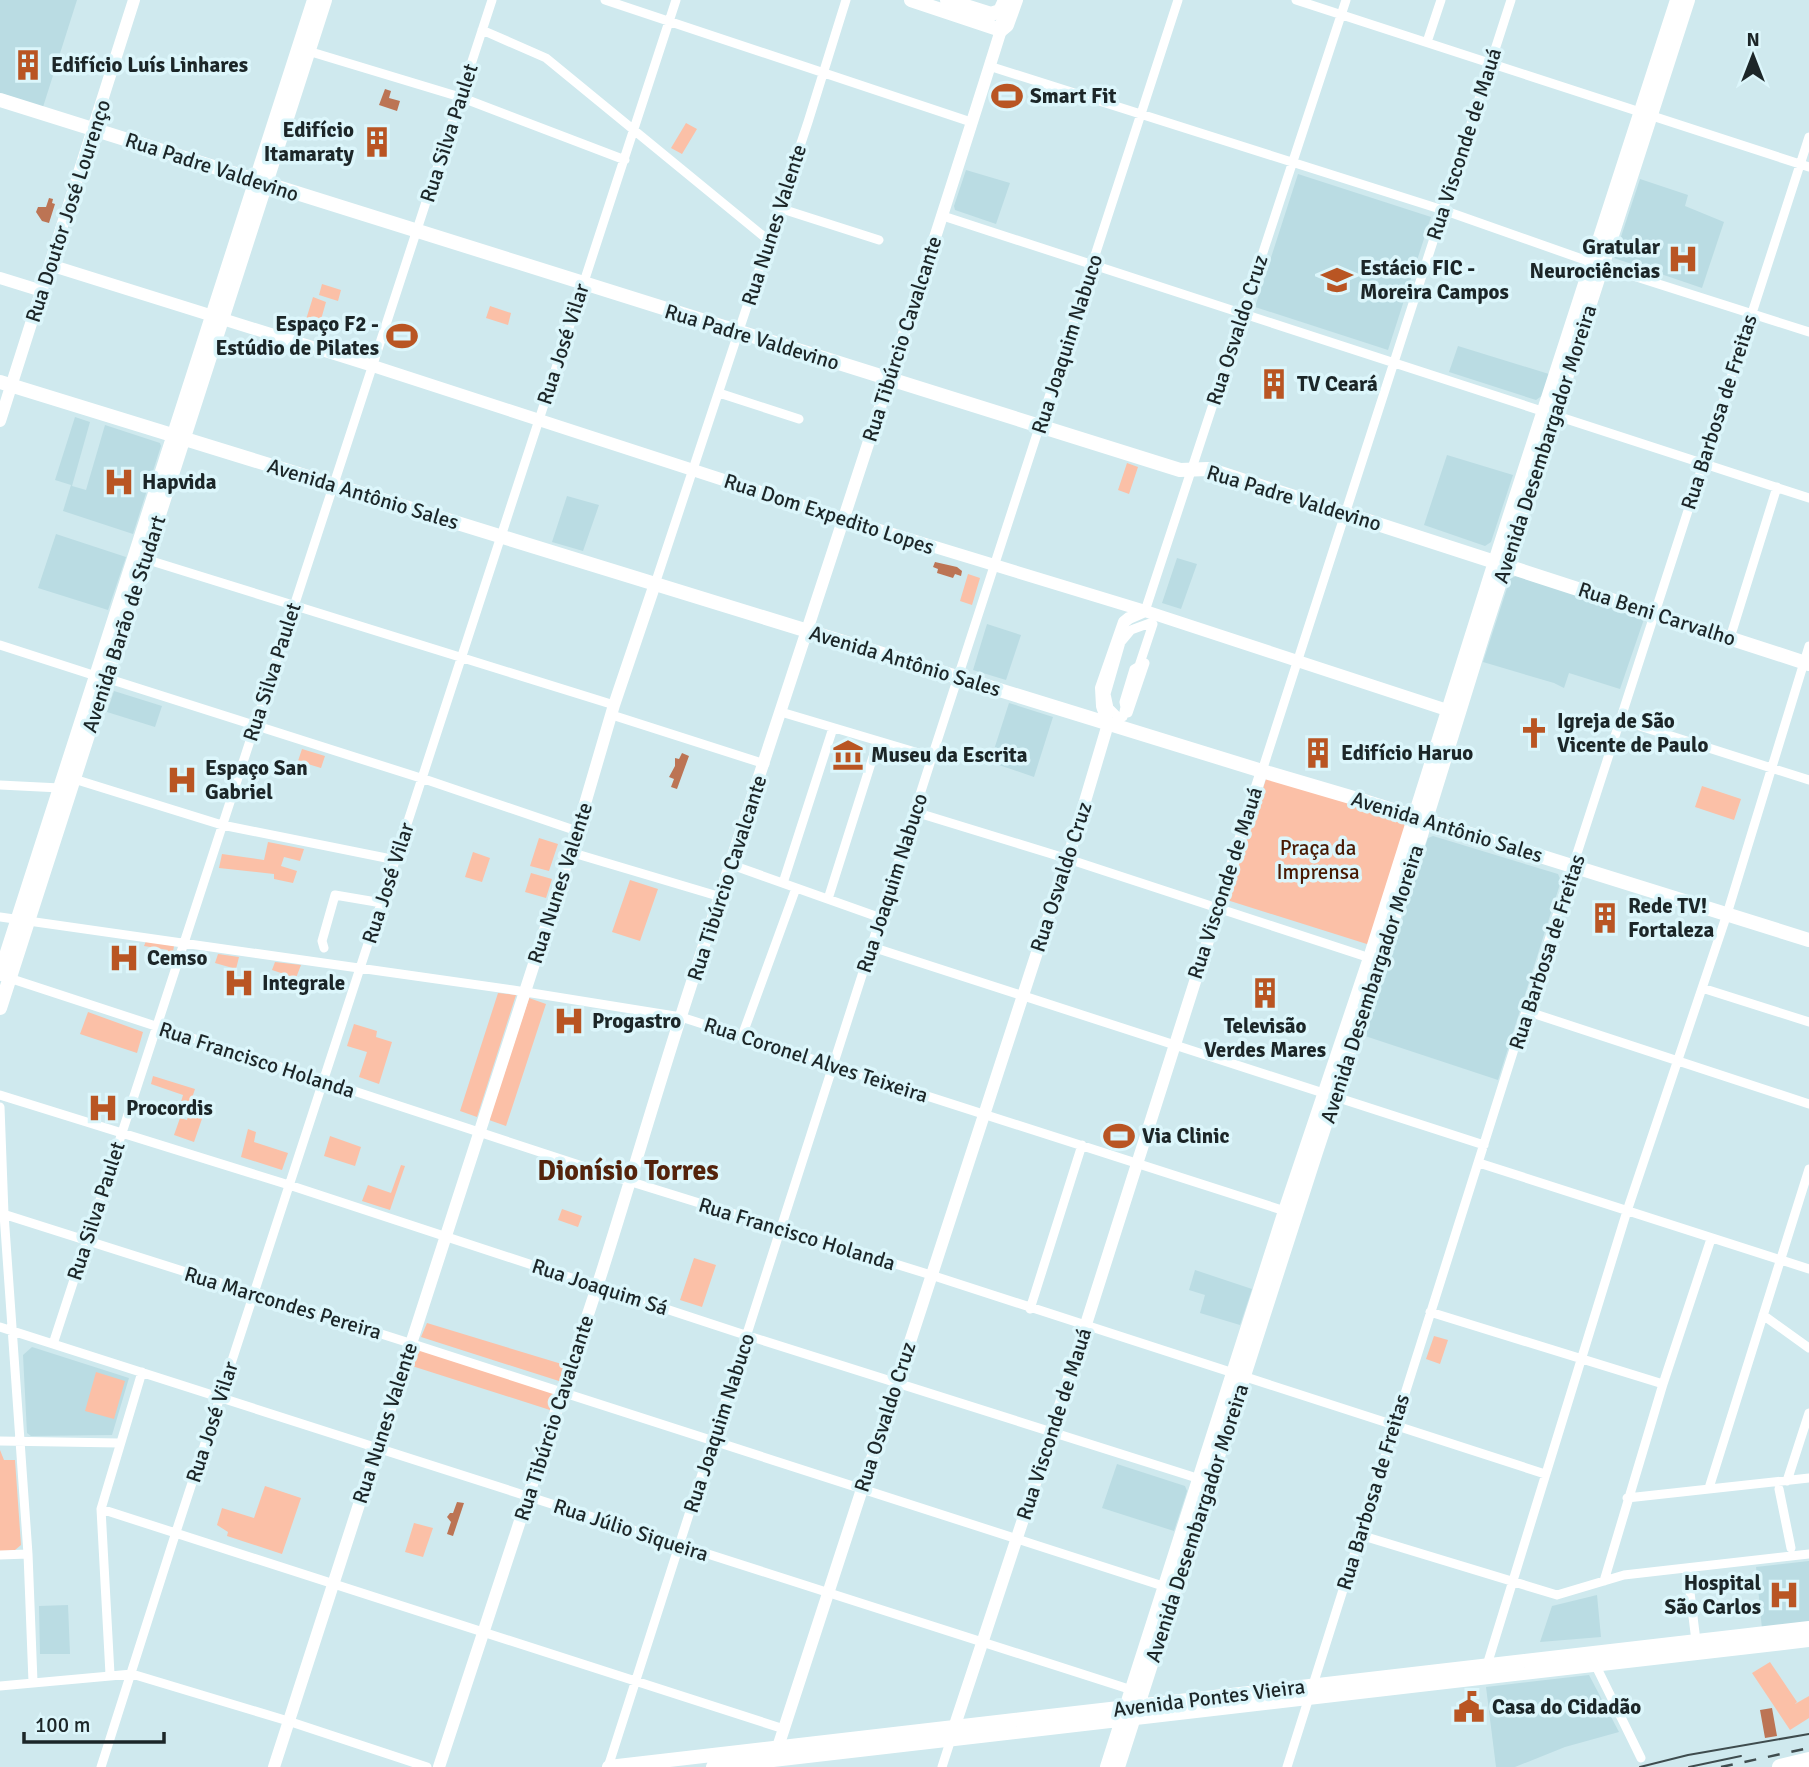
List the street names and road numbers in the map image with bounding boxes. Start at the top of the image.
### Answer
street label: Rua Visconde de Mauá [1421,45,1507,243]
street label: Rua Silva Paulet [414,60,484,206]
street label: Rua Doutor José Lourenço [20,96,116,326]
street label: Rua Padre Valdevino [122,127,302,207]
street label: Rua Nunes Valente [736,141,812,309]
street label: Rua Tibúrcio Cavalcante [856,233,948,445]
street label: Rua Joaquim Nabuco [1026,251,1108,437]
street label: Rua Osvaldo Cruz [1201,252,1273,408]
street label: Rua José Vilar [531,280,595,408]
street label: Rua Padre Valdevino [662,298,842,376]
street label: Avenida Desembargador Moreira [1488,301,1602,587]
street label: Rua Barbosa de Freitas [1675,311,1763,513]
street label: Avenida Antônio Sales [264,452,462,536]
street label: Rua Padre Valdevino [1204,459,1384,537]
street label: Rua Dom Expedito Lopes [721,468,937,560]
street label: Avenida Barão de Studart [77,512,171,736]
street label: Rua Beni Carvalho [1575,576,1739,652]
street label: Rua Silva Paulet [237,599,307,745]
street label: Avenida Antônio Sales [806,619,1004,703]
street label: Rua Tibúrcio Cavalcante [681,772,773,984]
street label: Rua Visconde de Mauá [1182,784,1268,982]
street label: Avenida Antônio Sales [1348,785,1546,869]
street label: Rua Joaquim Nabuco [851,790,933,976]
street label: Rua Nunes Valente [522,799,598,967]
street label: Rua Osvaldo Cruz [1025,799,1097,955]
street label: Rua José Vilar [356,819,420,947]
street label: Avenida Desembargador Moreira [1315,841,1429,1127]
street label: Rua Barbosa de Freitas [1503,851,1591,1053]
street label: Rua Coronel Alves Teixeira [701,1011,931,1109]
street label: Rua Francisco Holanda [156,1016,358,1104]
street label: Rua Silva Paulet [61,1138,131,1284]
street label: Rua Francisco Holanda [695,1192,899,1276]
street label: Rua Joaquim Sá [529,1253,671,1321]
street label: Rua Marcondes Pereira [181,1261,385,1345]
street label: Rua Tibúrcio Cavalcante [508,1312,600,1524]
street label: Rua Visconde de Mauá [1011,1325,1097,1523]
street label: Rua Joaquim Nabuco [678,1330,760,1516]
street label: Rua Nunes Valente [347,1339,423,1507]
street label: Rua Osvaldo Cruz [849,1339,921,1495]
street label: Rua José Vilar [180,1358,244,1486]
street label: Avenida Desembargador Moreira [1140,1380,1254,1666]
street label: Rua Barbosa de Freitas [1331,1391,1415,1593]
street label: Rua Júlio Siqueira [550,1493,712,1567]
street label: Avenida Pontes Vieira [1112,1673,1306,1723]

